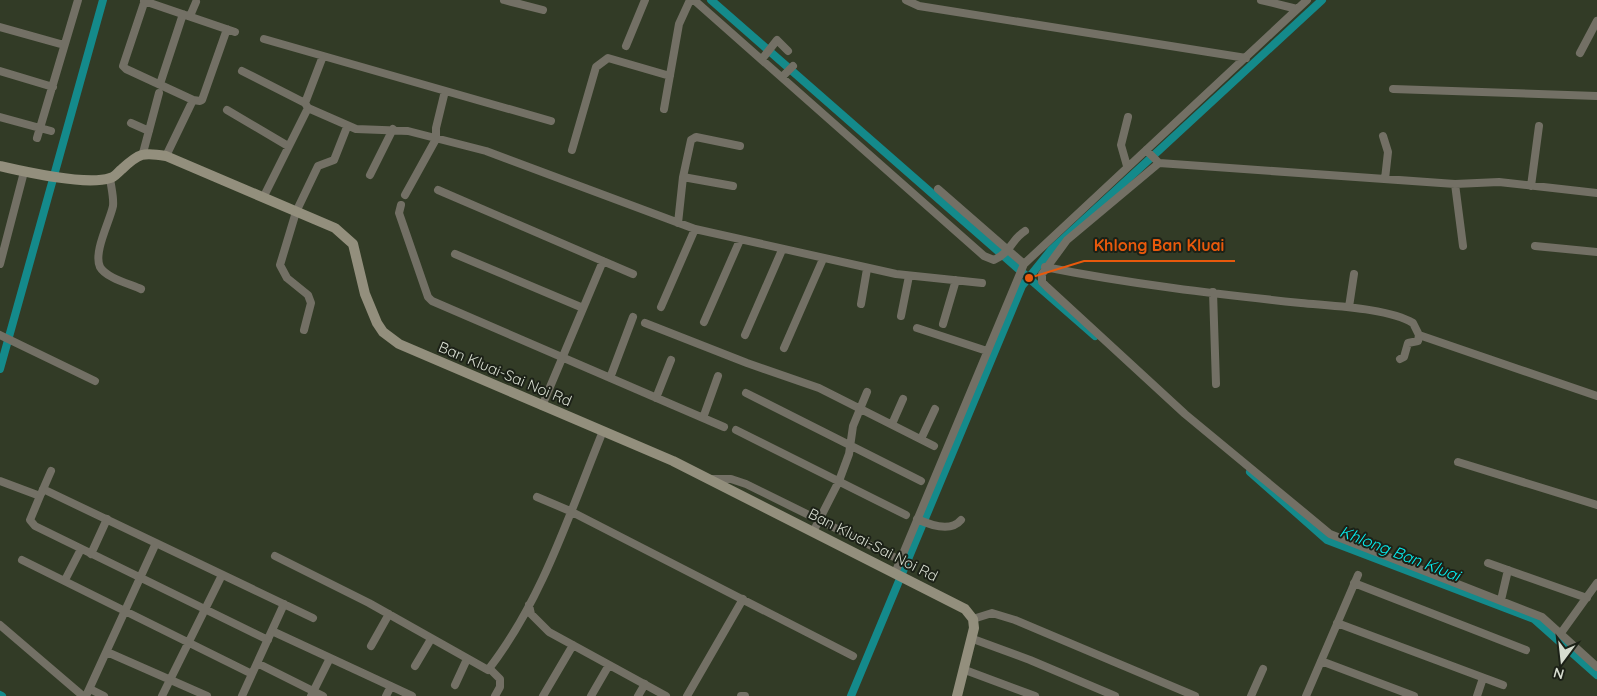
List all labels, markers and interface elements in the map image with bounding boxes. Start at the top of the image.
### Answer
callout: Khlong Ban Kluai [1084,230,1235,261]
text: Khlong Ban Kluai [1094,235,1224,255]
street label: Ban Kluai-Sai Noi Rd [436,337,575,410]
street label: Ban Kluai-Sai Noi Rd [805,504,941,585]
water label: Khlong Ban Kluai [1337,521,1464,586]
north arrow [1537,636,1587,686]
text: N [1551,664,1566,684]

